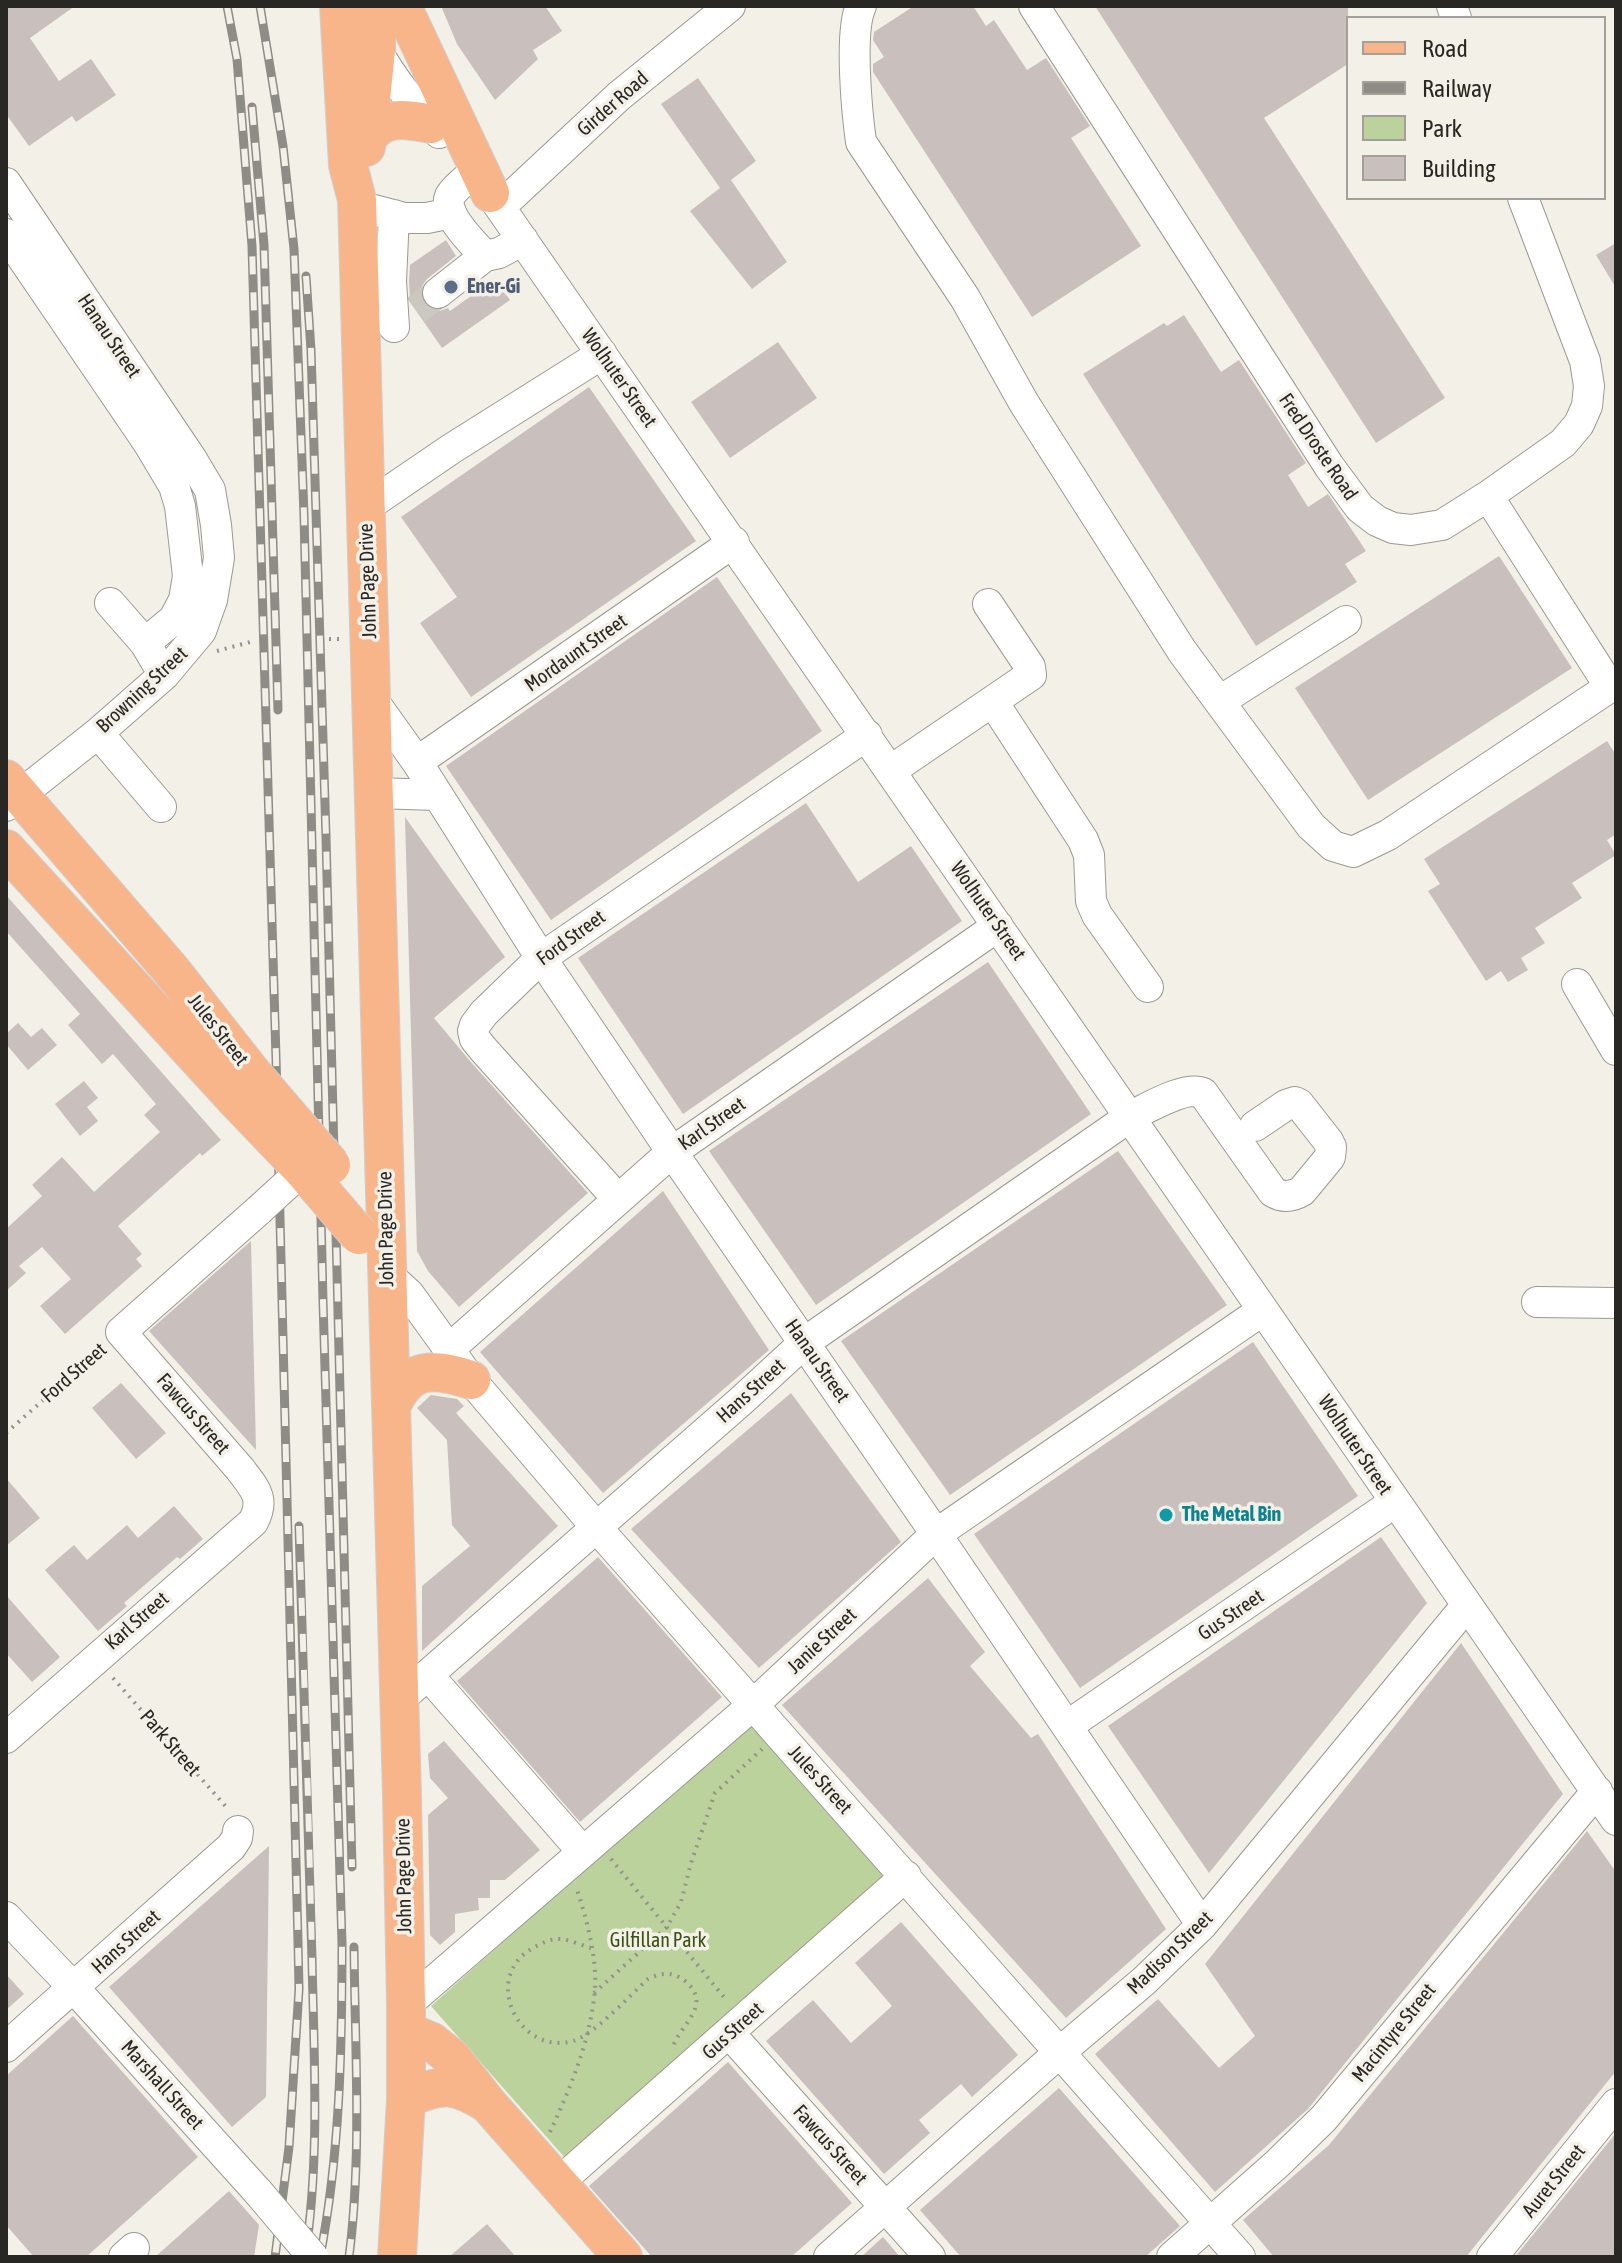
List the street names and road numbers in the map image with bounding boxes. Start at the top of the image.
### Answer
street label: Girder Road [572,67,654,141]
street label: Hanau Street [72,289,146,383]
street label: Wolhuter Street [576,324,662,432]
street label: Fred Droste Road [1273,389,1363,505]
street label: John Page Drive [354,523,382,639]
street label: Mordaunt Street [520,609,632,697]
street label: Browning Street [91,642,193,738]
street label: Wolhuter Street [945,857,1031,965]
street label: Ford Street [532,905,610,971]
street label: Jules Street [183,990,253,1070]
street label: Karl Street [674,1092,750,1156]
street label: John Page Drive [373,1171,399,1287]
street label: Hanau Street [780,1315,854,1407]
street label: Ford Street [36,1338,112,1408]
street label: Hans Street [712,1354,790,1428]
street label: Fawcus Street [151,1369,235,1459]
street label: Wolhuter Street [1313,1391,1397,1499]
street label: Gus Street [1194,1584,1268,1646]
street label: Karl Street [100,1587,174,1655]
street label: Janie Street [782,1603,862,1679]
street label: Park Street [135,1705,205,1781]
street label: Jules Street [783,1741,857,1819]
street label: John Page Drive [391,1818,417,1934]
street label: Hans Street [87,1905,165,1979]
street label: Madison Street [1122,1906,1218,2000]
street label: Macintyre Street [1347,1979,1441,2087]
street label: Gus Street [697,1997,769,2065]
street label: Marshall Street [116,2035,208,2135]
street label: Fawcus Street [788,2100,872,2190]
street label: Auret Street [1517,2140,1591,2222]

